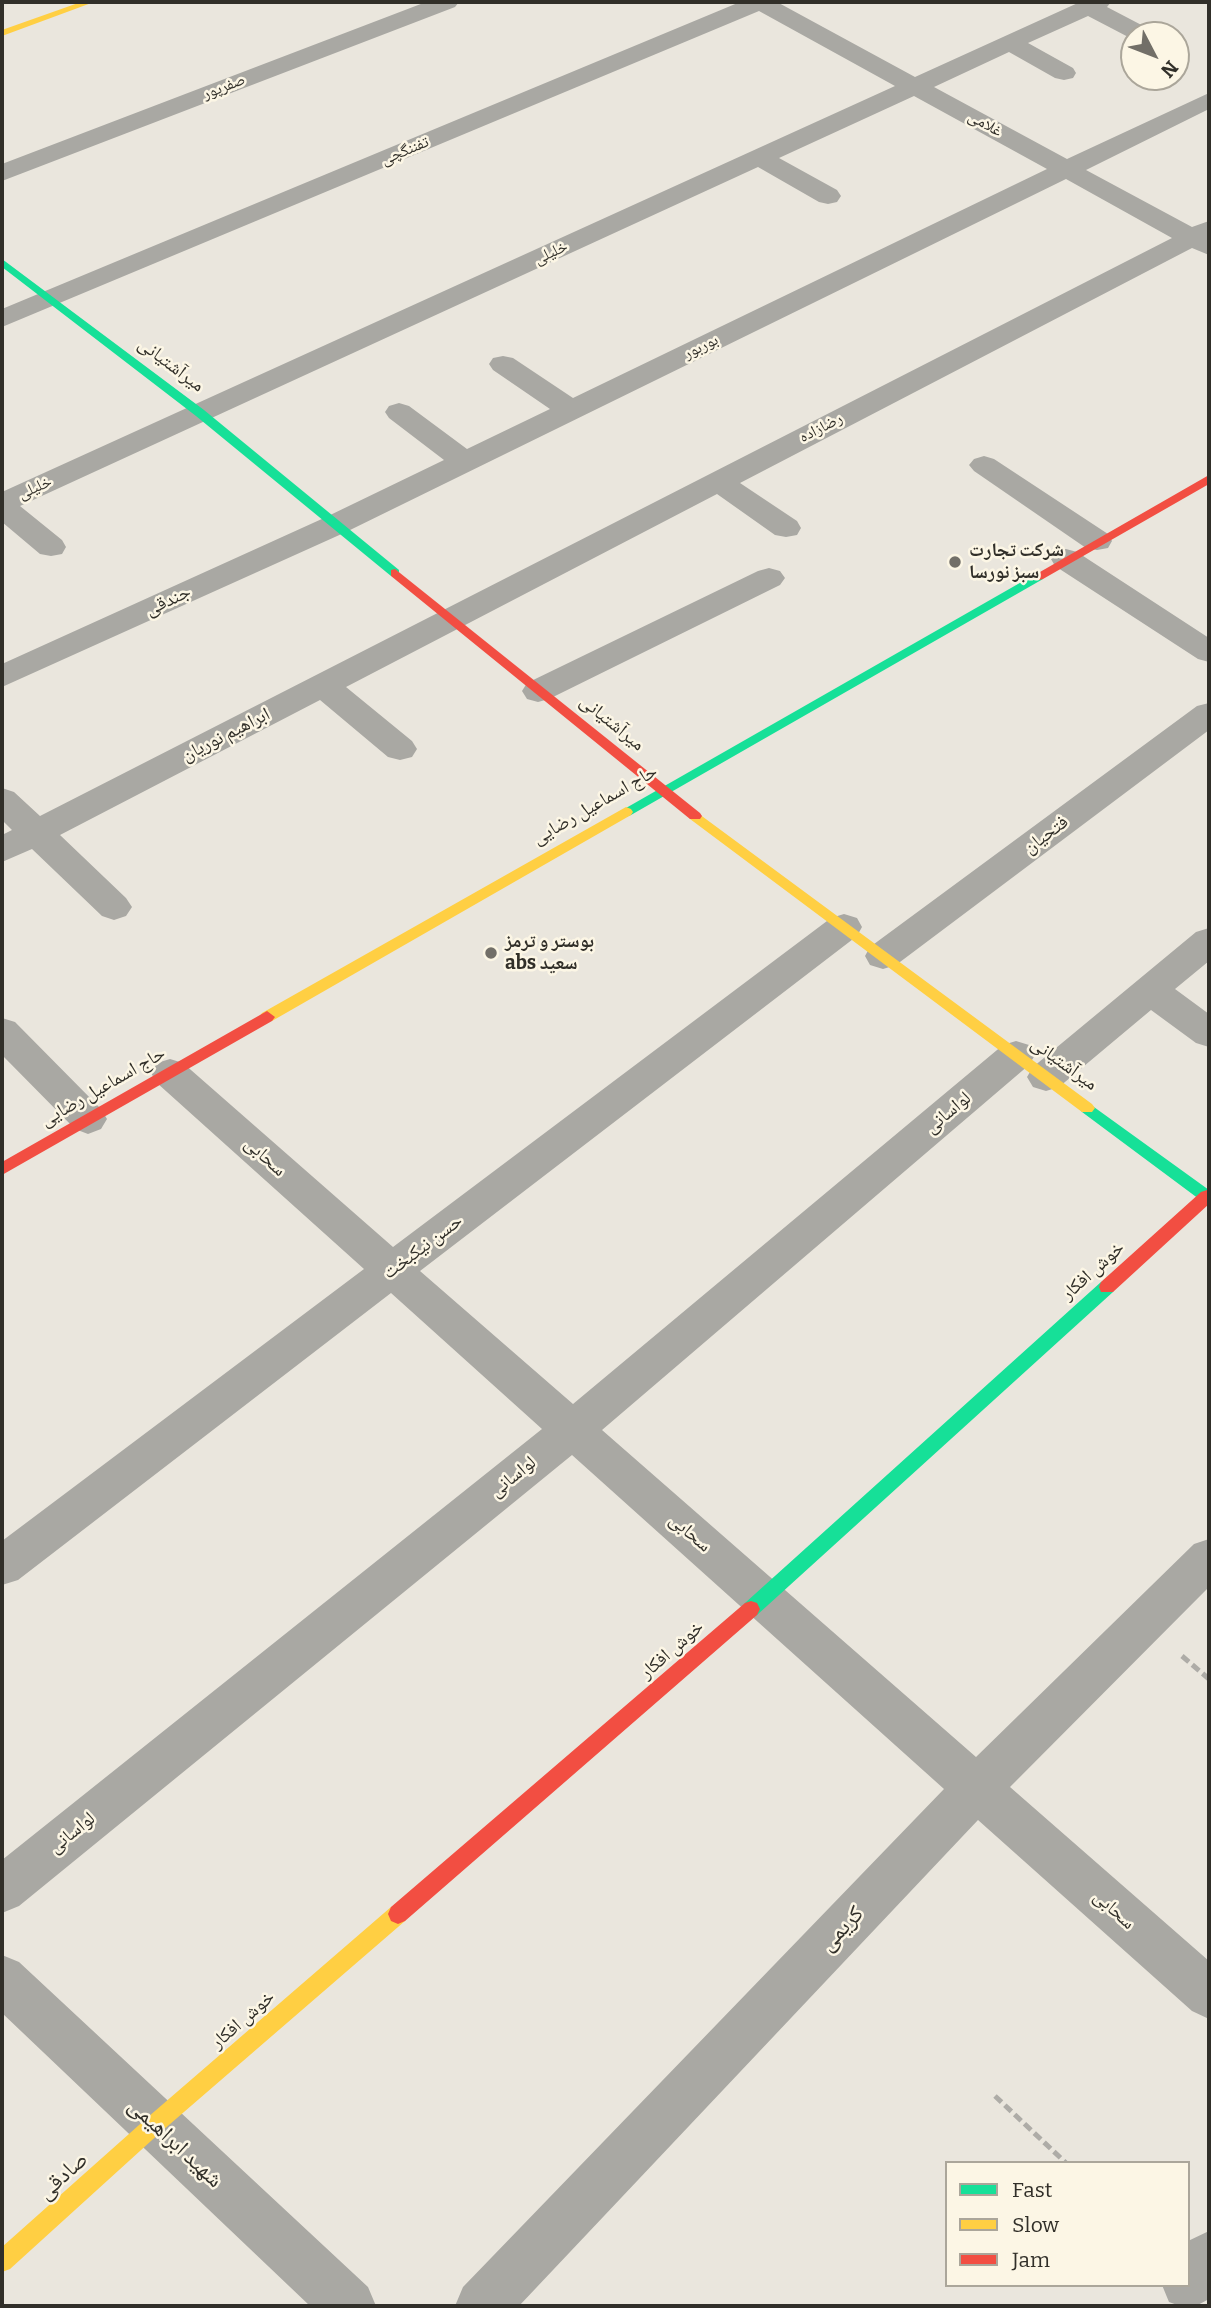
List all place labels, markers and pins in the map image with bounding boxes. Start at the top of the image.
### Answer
place label: شرکت تجارت سبز نورسا [969,540,1064,584]
marker: شرکت تجارت سبز نورسا [947,554,963,570]
place label: بوستر و ترمز abs سعید [505,931,594,975]
marker: بوستر و ترمز abs سعید [483,945,499,961]

